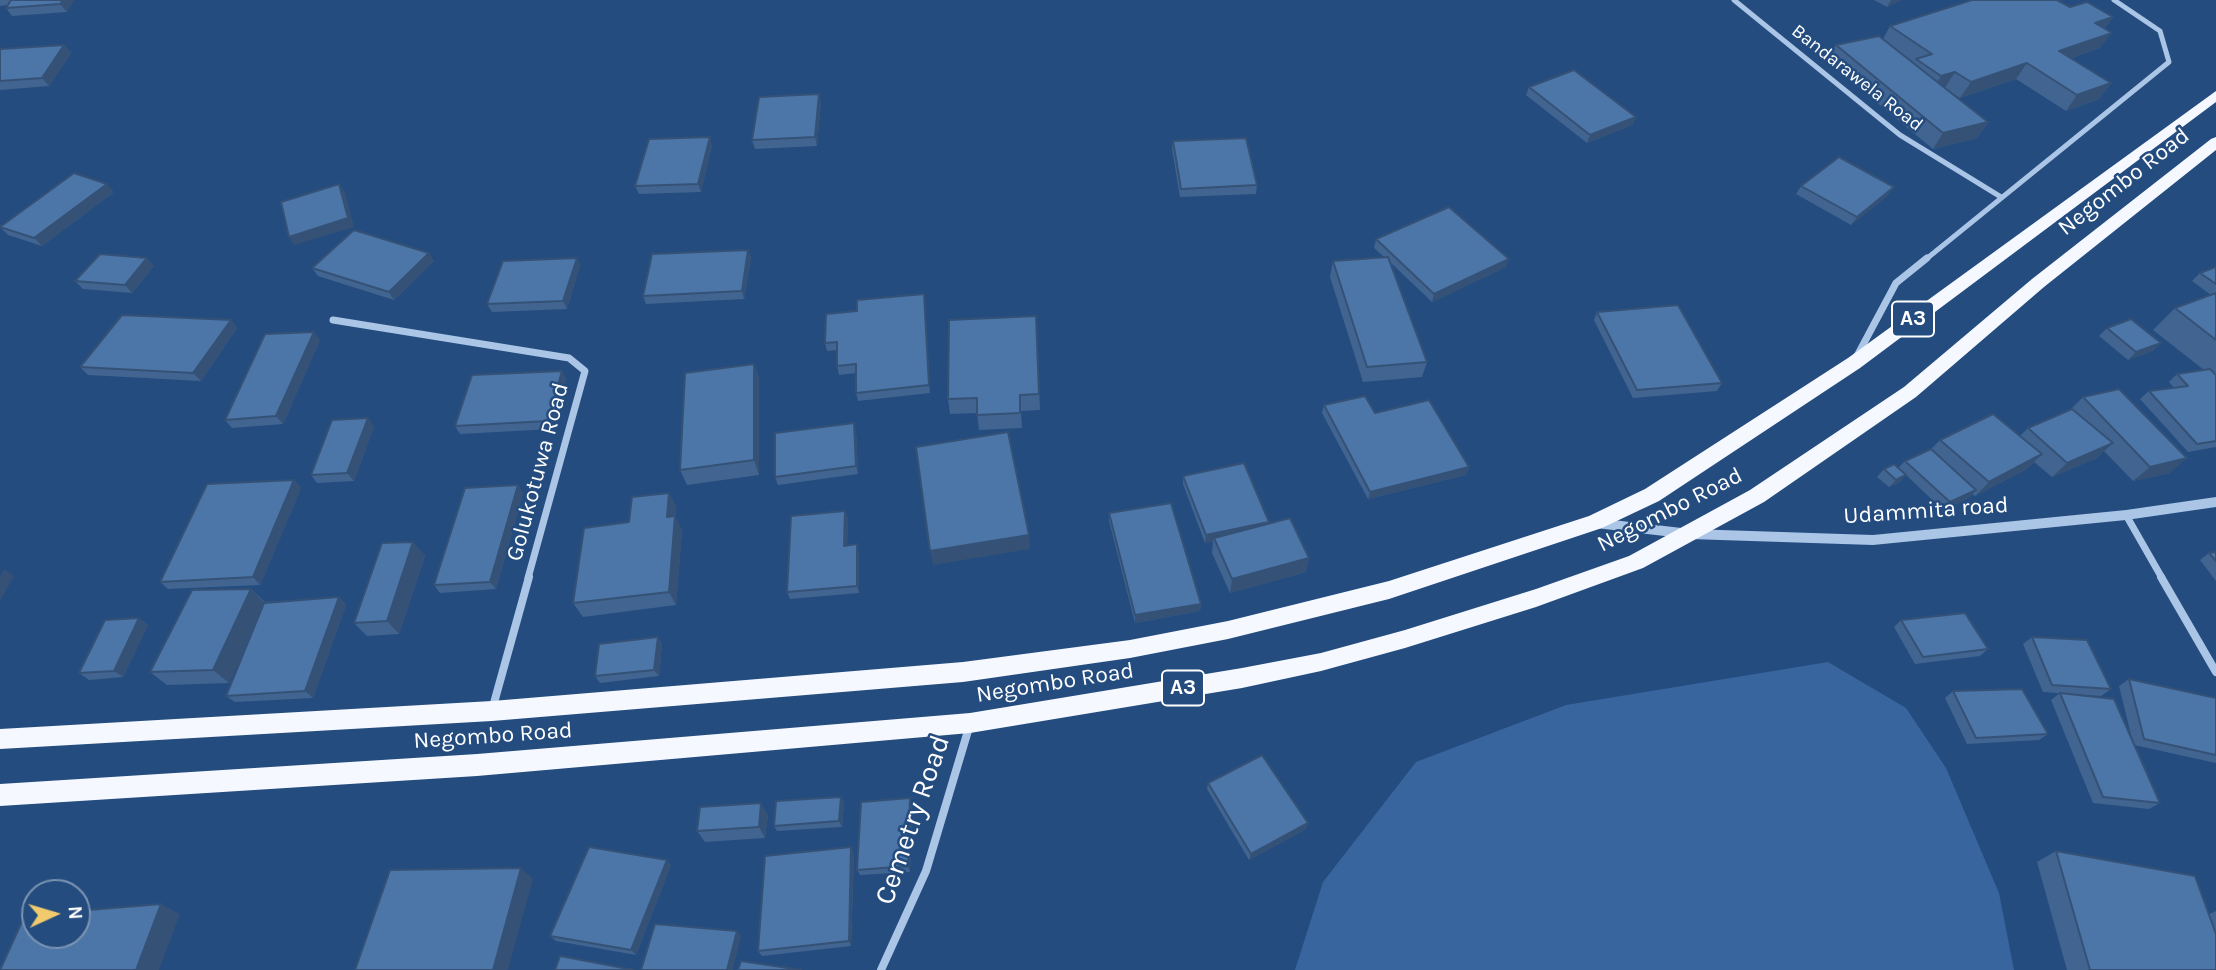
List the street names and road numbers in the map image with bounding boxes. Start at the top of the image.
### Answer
street label: Bandarawela Road [1787,20,1927,136]
street label: Negombo Road [2053,122,2195,242]
road number: A3 [1892,302,1934,336]
street label: Golukotuwa Road [501,380,575,564]
street label: Negombo Road [1593,462,1747,558]
street label: Udammita road [1843,491,2009,531]
street label: Negombo Road [974,657,1136,709]
road number: A3 [1162,670,1204,706]
street label: Negombo Road [413,717,573,755]
street label: Cemetry Road [868,731,958,909]

